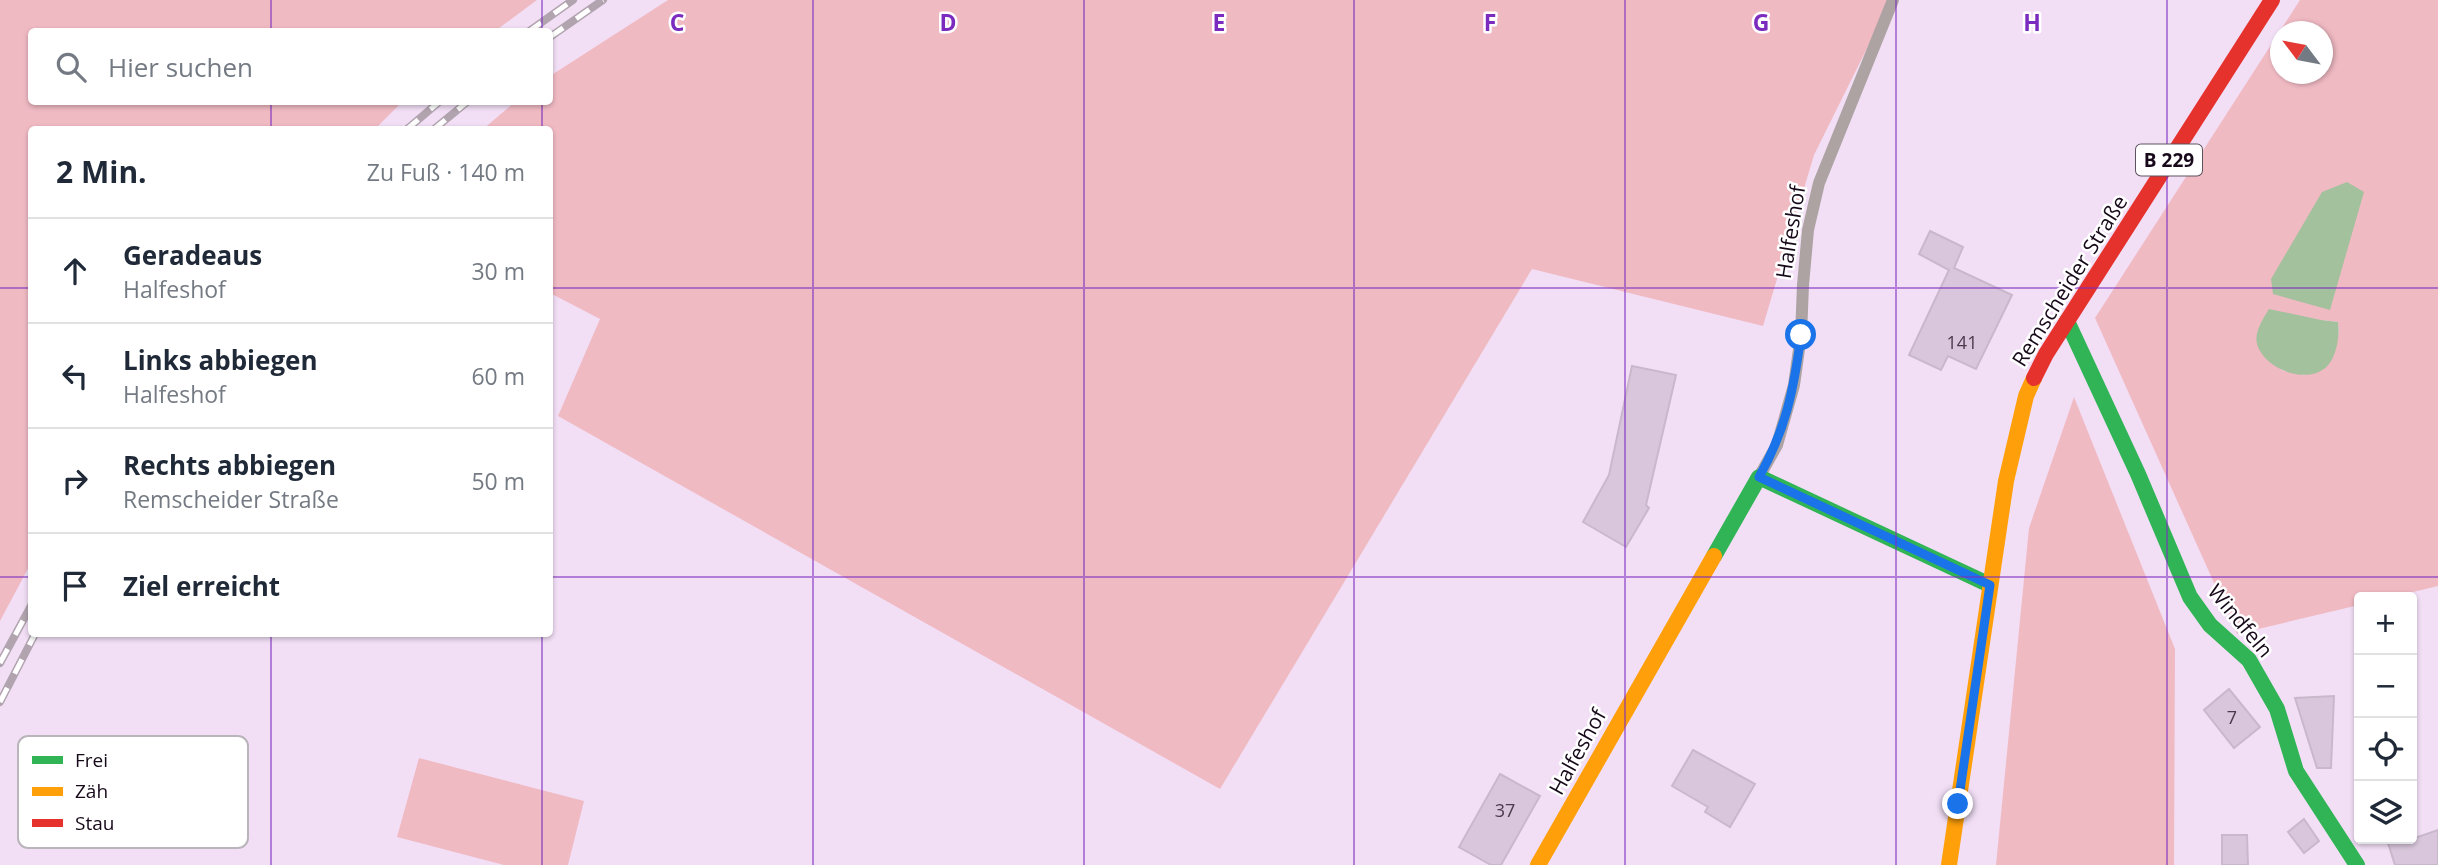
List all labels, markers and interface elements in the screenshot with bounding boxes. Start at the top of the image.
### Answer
text: C [670,6,684,38]
text: D [939,6,957,38]
text: E [1213,6,1225,38]
text: F [1484,6,1496,38]
text: G [1753,6,1769,38]
text: H [2023,6,2041,38]
north arrow [2270,21,2333,84]
search box [28,28,553,105]
icon: search [52,48,90,86]
text: Hier suchen [108,49,253,85]
road number: B 229 [2136,144,2202,176]
text: 2 Min. [56,151,147,192]
text: Zu Fuß · 140 m [367,156,525,188]
street label: Halfeshof [1769,181,1811,280]
street label: Remscheider Straße [2005,190,2133,371]
text: Geradeaus [123,237,262,273]
icon: ahead [56,252,94,290]
text: 30 m [471,255,525,287]
text: Halfeshof [123,273,226,305]
route start [1785,319,1816,350]
house number: 141 [1947,330,1977,354]
text: Links abbiegen [123,342,318,378]
icon: left [56,357,94,395]
text: 60 m [471,360,525,392]
text: Halfeshof [123,378,226,410]
text: Rechts abbiegen [123,447,336,483]
icon: right [56,462,94,500]
text: 50 m [471,465,525,497]
text: Remscheider Straße [123,483,339,515]
icon: arrive [56,567,94,605]
text: Ziel erreicht [123,568,280,604]
street label: Windfeln [2202,578,2280,663]
map controls [2354,592,2417,844]
button: + [2354,592,2417,655]
button: − [2354,655,2417,718]
street label: Halfeshof [1542,702,1613,799]
house number: 7 [2227,705,2237,729]
button: locate [2354,718,2417,781]
legend [18,736,248,848]
text: Frei [75,747,108,773]
text: Zäh [75,778,108,804]
button: layers [2354,781,2417,844]
route end [1942,788,1973,819]
house number: 37 [1495,798,1515,822]
text: Stau [75,810,114,836]

